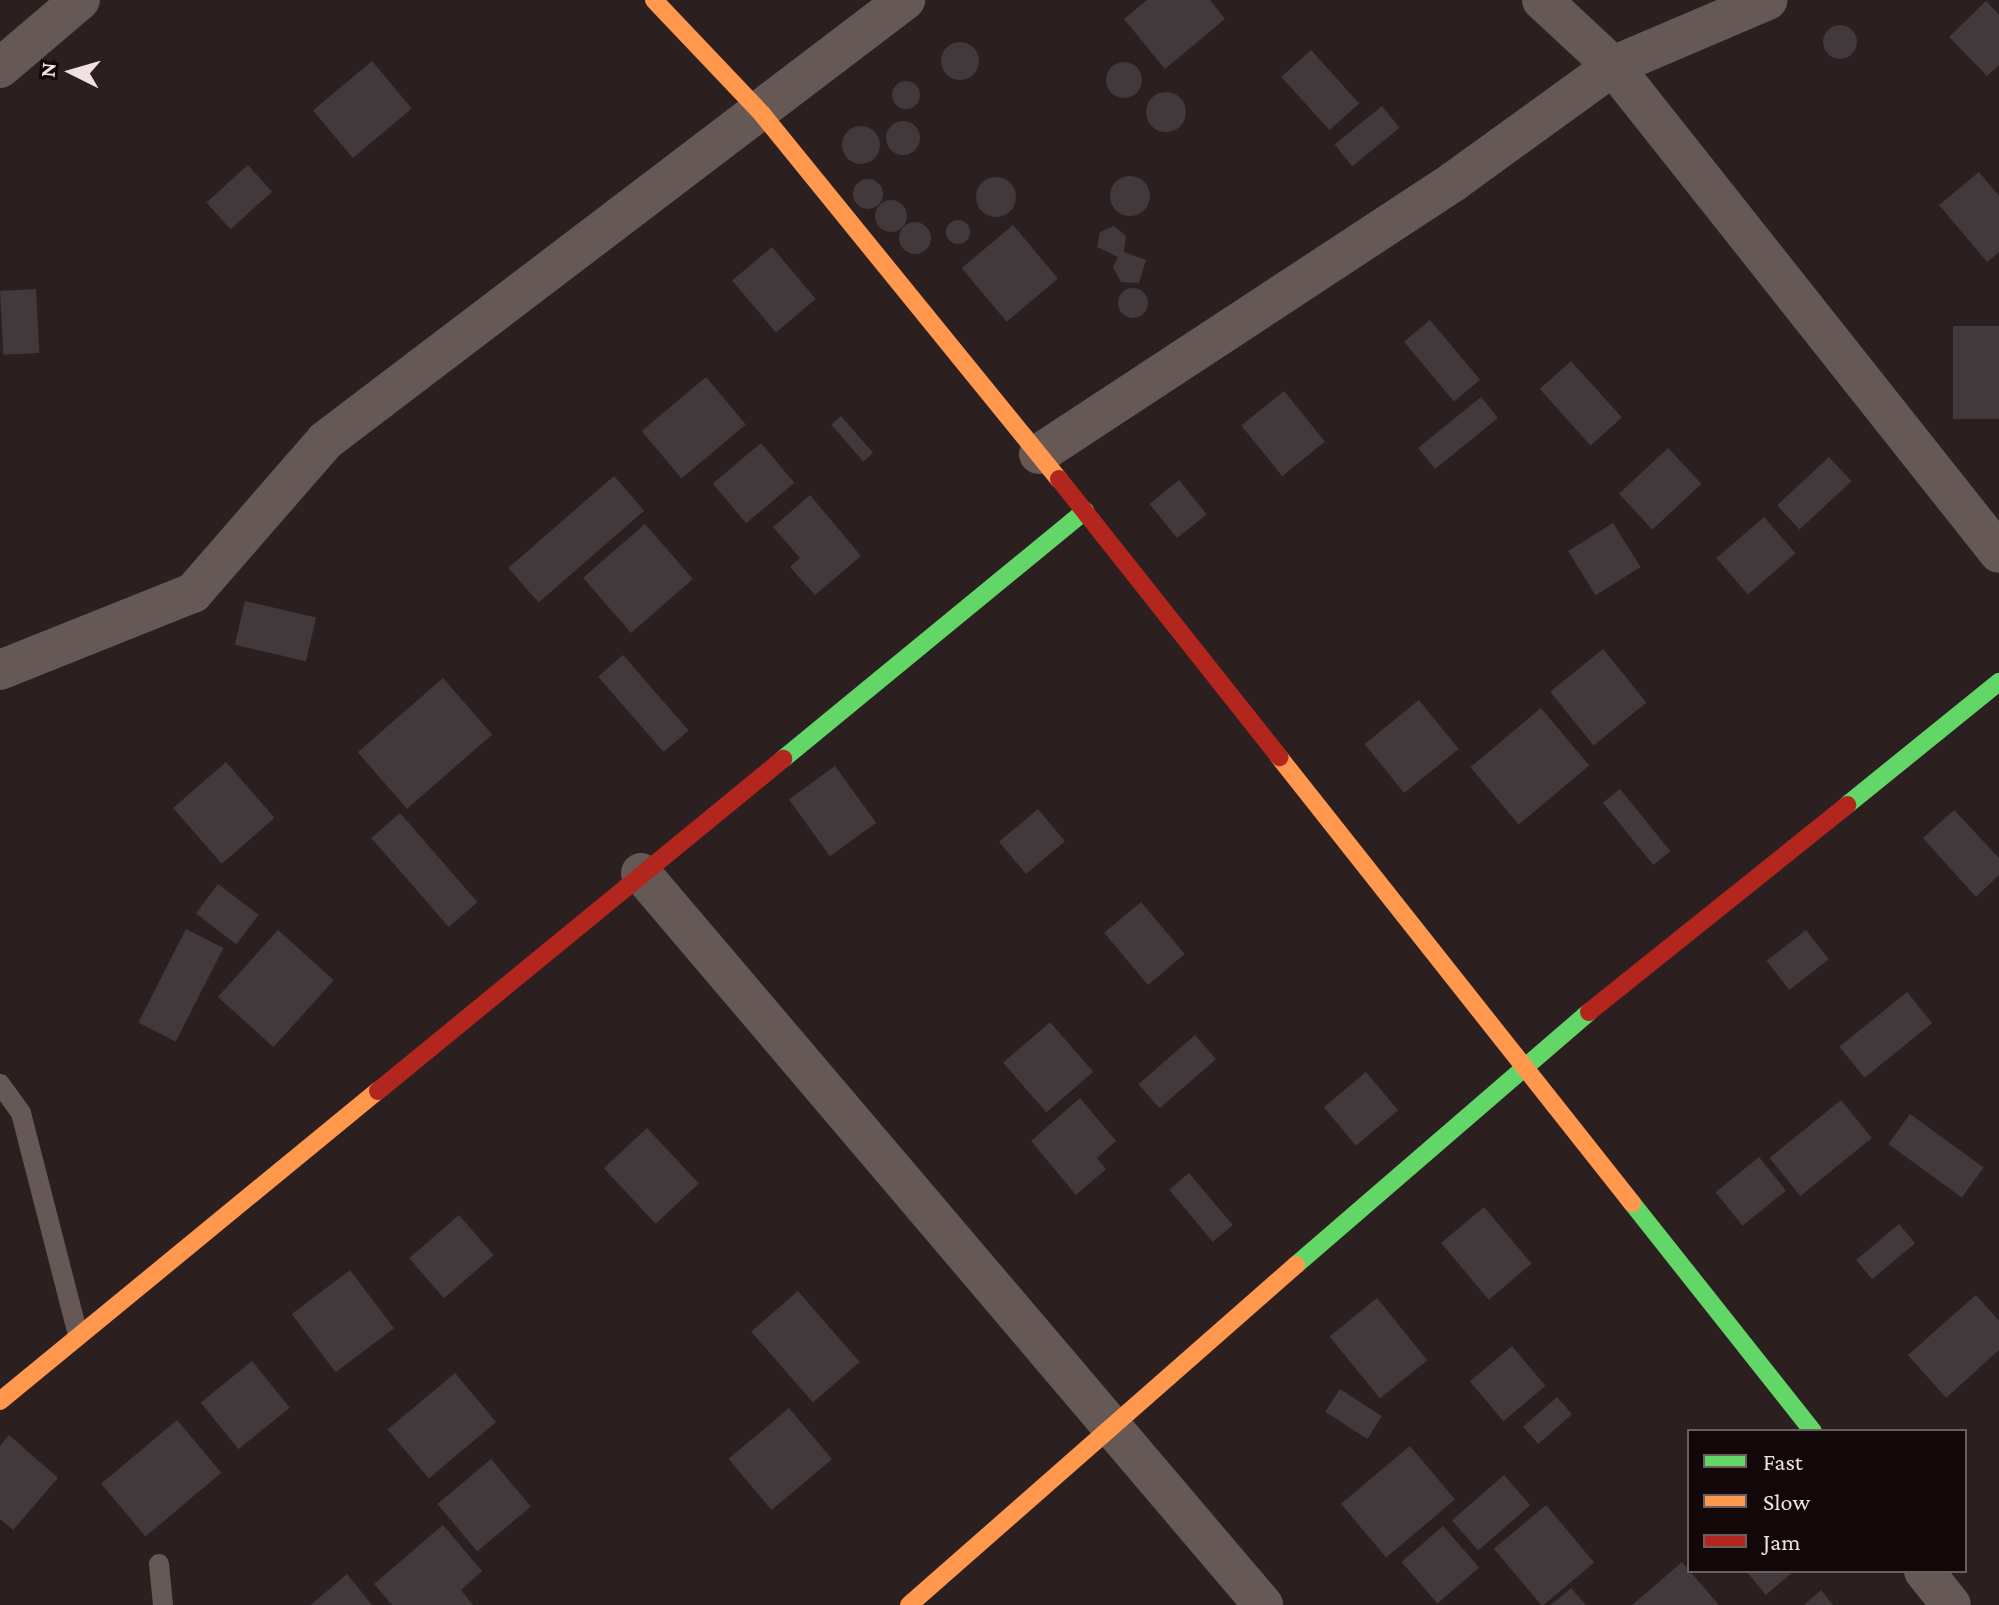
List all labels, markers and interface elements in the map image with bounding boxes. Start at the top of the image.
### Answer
north arrow [32,32,112,112]
text: N [34,61,61,78]
legend [1687,1429,1967,1573]
text: Fast [1763,1448,1803,1475]
text: Slow [1763,1488,1810,1515]
text: Jam [1763,1528,1801,1555]

